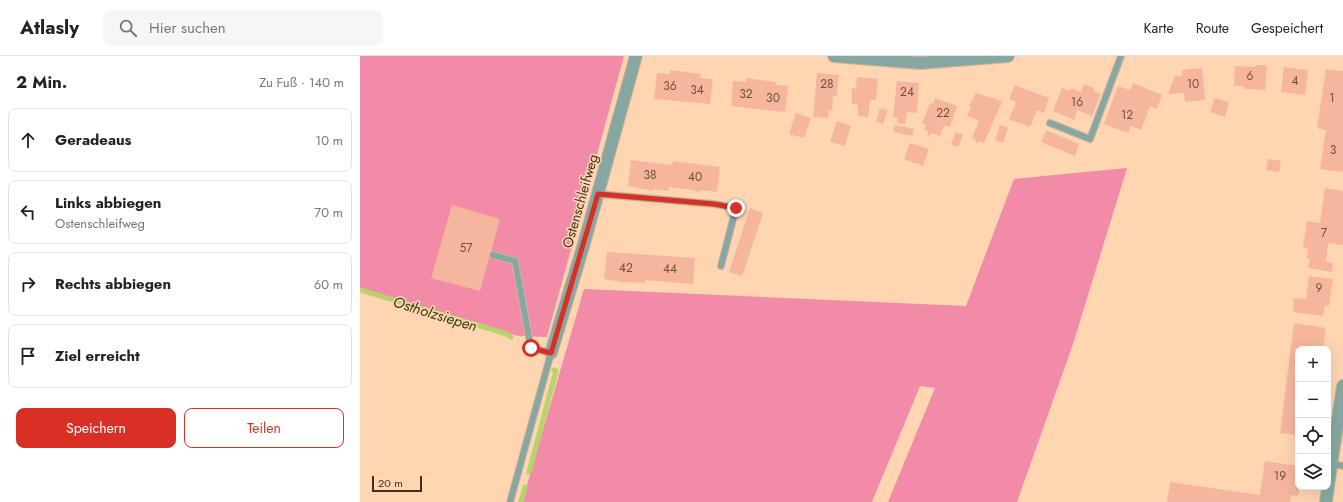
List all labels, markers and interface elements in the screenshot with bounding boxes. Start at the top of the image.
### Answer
search box [103,10,383,46]
text: Atlasly [20,14,79,41]
icon: search [117,17,139,39]
text: Hier suchen [149,17,226,39]
text: Karte [1144,18,1174,38]
text: Route [1196,18,1229,38]
text: Gespeichert [1251,18,1323,38]
house number: 6 [1247,67,1254,85]
text: 2 Min. [16,70,67,94]
house number: 4 [1292,72,1299,90]
text: Zu Fuß · 140 m [259,73,344,92]
house number: 28 [820,75,834,93]
house number: 10 [1187,75,1199,93]
house number: 36 [663,77,677,95]
house number: 34 [690,81,704,99]
house number: 24 [900,83,914,101]
house number: 32 [739,85,753,103]
house number: 30 [766,89,780,107]
house number: 1 [1329,89,1335,107]
house number: 16 [1071,93,1083,111]
house number: 22 [936,104,950,122]
house number: 12 [1121,106,1133,124]
icon: ahead [17,129,39,151]
text: Geradeaus [55,129,131,151]
text: 10 m [315,131,343,150]
house number: 3 [1330,141,1337,159]
street label: Ostenschleifweg [557,152,603,250]
house number: 38 [643,166,657,184]
house number: 40 [688,168,702,186]
text: Links abbiegen [55,192,161,214]
route end [727,199,745,217]
icon: left [17,201,39,223]
text: 70 m [314,203,343,222]
text: Ostenschleifweg [55,214,145,233]
house number: 7 [1321,224,1328,242]
house number: 57 [459,239,473,257]
house number: 42 [619,259,633,277]
house number: 44 [663,260,677,278]
icon: right [17,273,39,295]
text: Rechts abbiegen [55,273,171,295]
text: 60 m [314,275,343,294]
house number: 9 [1316,279,1323,297]
water label: Ostholzsiepen [390,291,480,337]
route start [522,339,540,357]
icon: arrive [17,345,39,367]
text: Ziel erreicht [55,345,140,367]
map controls [1295,346,1331,490]
button: + [1295,346,1331,382]
button: − [1295,382,1331,418]
button: Speichern [16,408,176,448]
button: Teilen [184,408,344,448]
button: locate [1295,418,1331,454]
button: layers [1295,454,1331,490]
house number: 19 [1274,467,1286,485]
scale bar [372,474,422,493]
text: 20 m [378,475,403,491]

